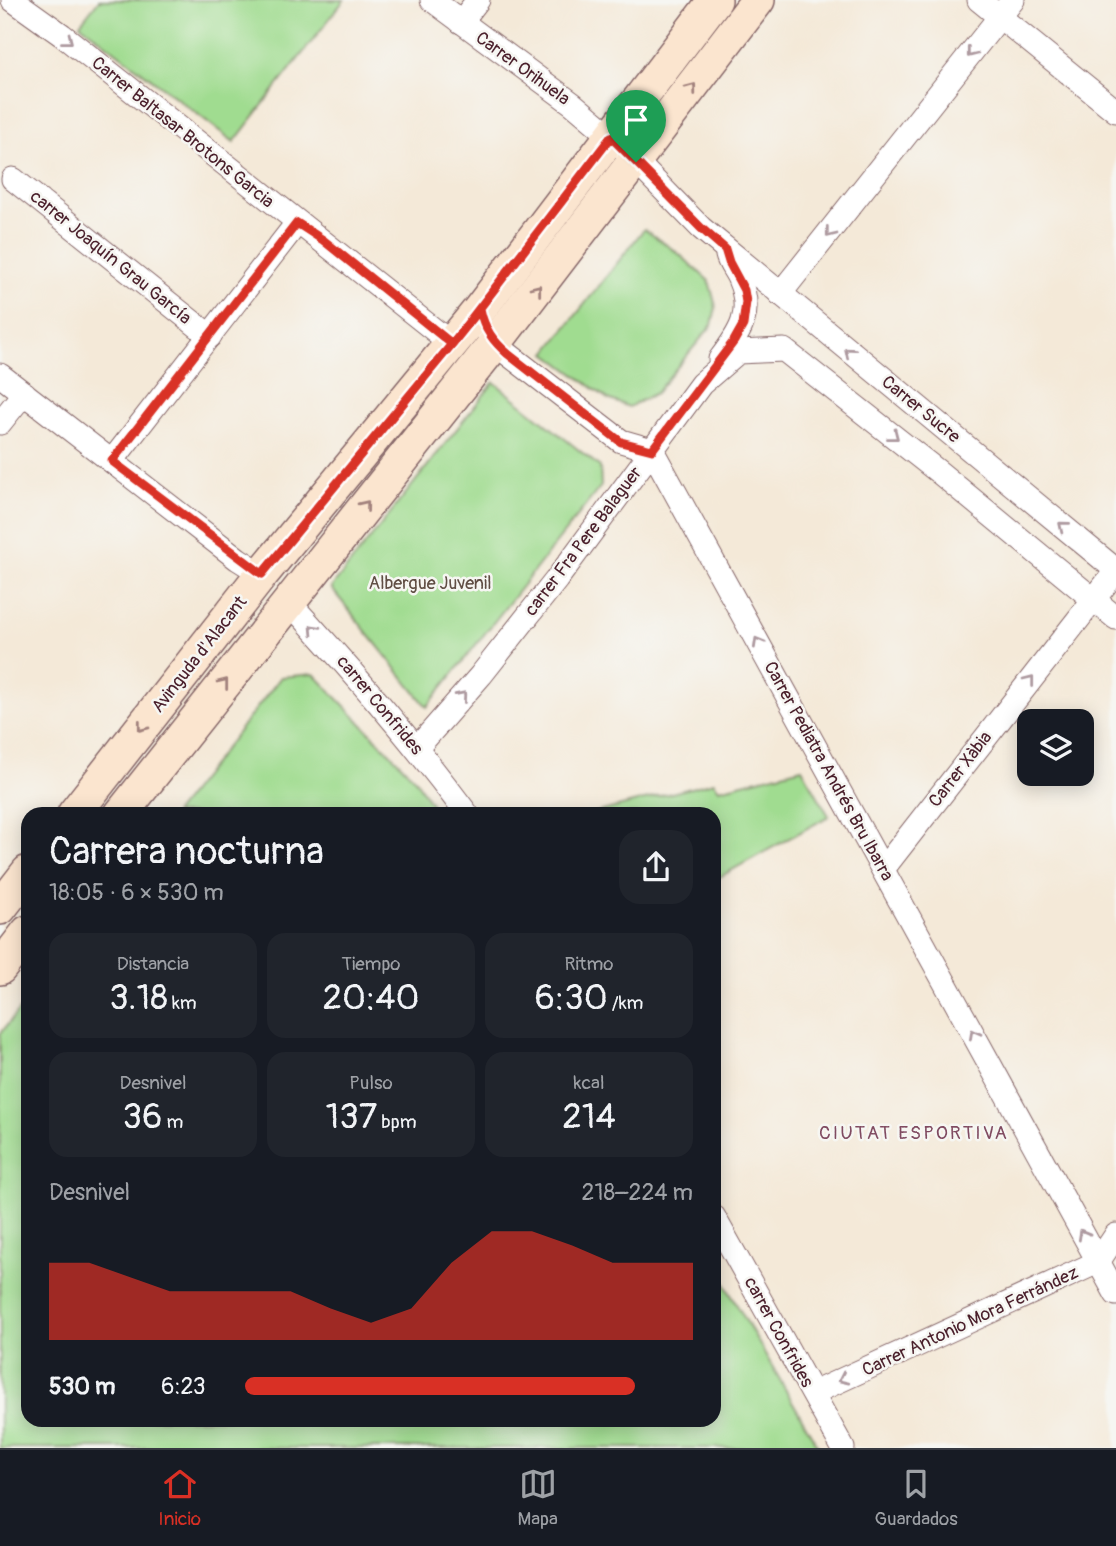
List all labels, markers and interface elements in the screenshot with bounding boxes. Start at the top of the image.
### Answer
street label: Carrer Orihuela [471,26,574,110]
one-way arrow [60,32,72,45]
one-way arrow [966,46,979,58]
street label: Carrer Baltasar Brotons Garcia [87,52,279,213]
one-way arrow [684,83,697,96]
pin [606,90,666,162]
icon: arrive [617,101,655,139]
street label: carrer Joaquín Grau García [25,185,196,330]
one-way arrow [826,225,839,237]
one-way arrow [528,285,541,297]
one-way arrow [845,347,857,360]
street label: Carrer Sucre [877,371,965,448]
one-way arrow [886,428,899,441]
street label: carrer Fra Pere Balaguer [520,462,647,621]
one-way arrow [357,500,370,512]
one-way arrow [1059,522,1071,535]
park label: Albergue Juvenil [369,572,491,595]
street label: Avinguda d'Alacant [147,591,253,717]
one-way arrow [310,624,323,637]
one-way arrow [753,637,766,649]
street label: carrer Confrides [331,651,428,760]
street label: Carrer Pediatra Andrés Bru Ibarra [759,657,899,885]
one-way arrow [1021,675,1034,687]
one-way arrow [215,678,228,691]
one-way arrow [454,692,466,705]
map controls [1017,709,1094,786]
button: layers [1017,709,1094,786]
one-way arrow [137,720,150,732]
street label: Carrer Xàbia [924,727,997,812]
text: Carrera nocturna [49,828,324,876]
button: share [619,830,693,904]
text: 18:05 · 6 × 530 m [49,878,224,907]
text: Distancia [117,952,189,976]
text: Tiempo [341,952,401,976]
text: Ritmo [564,952,614,976]
text: 3.18 [109,976,168,1020]
text: 20:40 [322,976,420,1020]
text: 6:30 [535,976,608,1020]
text: km [168,991,197,1015]
text: /km [608,991,643,1015]
one-way arrow [968,1029,982,1042]
text: Desnivel [120,1071,186,1095]
text: Pulso [349,1071,393,1095]
text: kcal [574,1071,604,1095]
text: 36 [123,1095,162,1139]
text: 137 [325,1095,377,1139]
text: 214 [562,1095,616,1139]
text: m [162,1110,183,1134]
text: bpm [377,1110,417,1134]
district label: CIUTAT ESPORTIVA [819,1121,1009,1145]
text: Desnivel [49,1178,130,1207]
text: 218–224 m [582,1178,693,1207]
one-way arrow [1078,1229,1091,1241]
street label: Carrer Antonio Mora Ferrández [859,1261,1082,1382]
street label: carrer Confrides [739,1273,818,1392]
one-way arrow [838,1371,851,1385]
text: 530 m [49,1372,115,1401]
text: 6:23 [161,1372,206,1401]
tab: Inicio [158,1465,201,1531]
tab: Mapa [518,1465,558,1531]
tab: Guardados [875,1465,958,1531]

